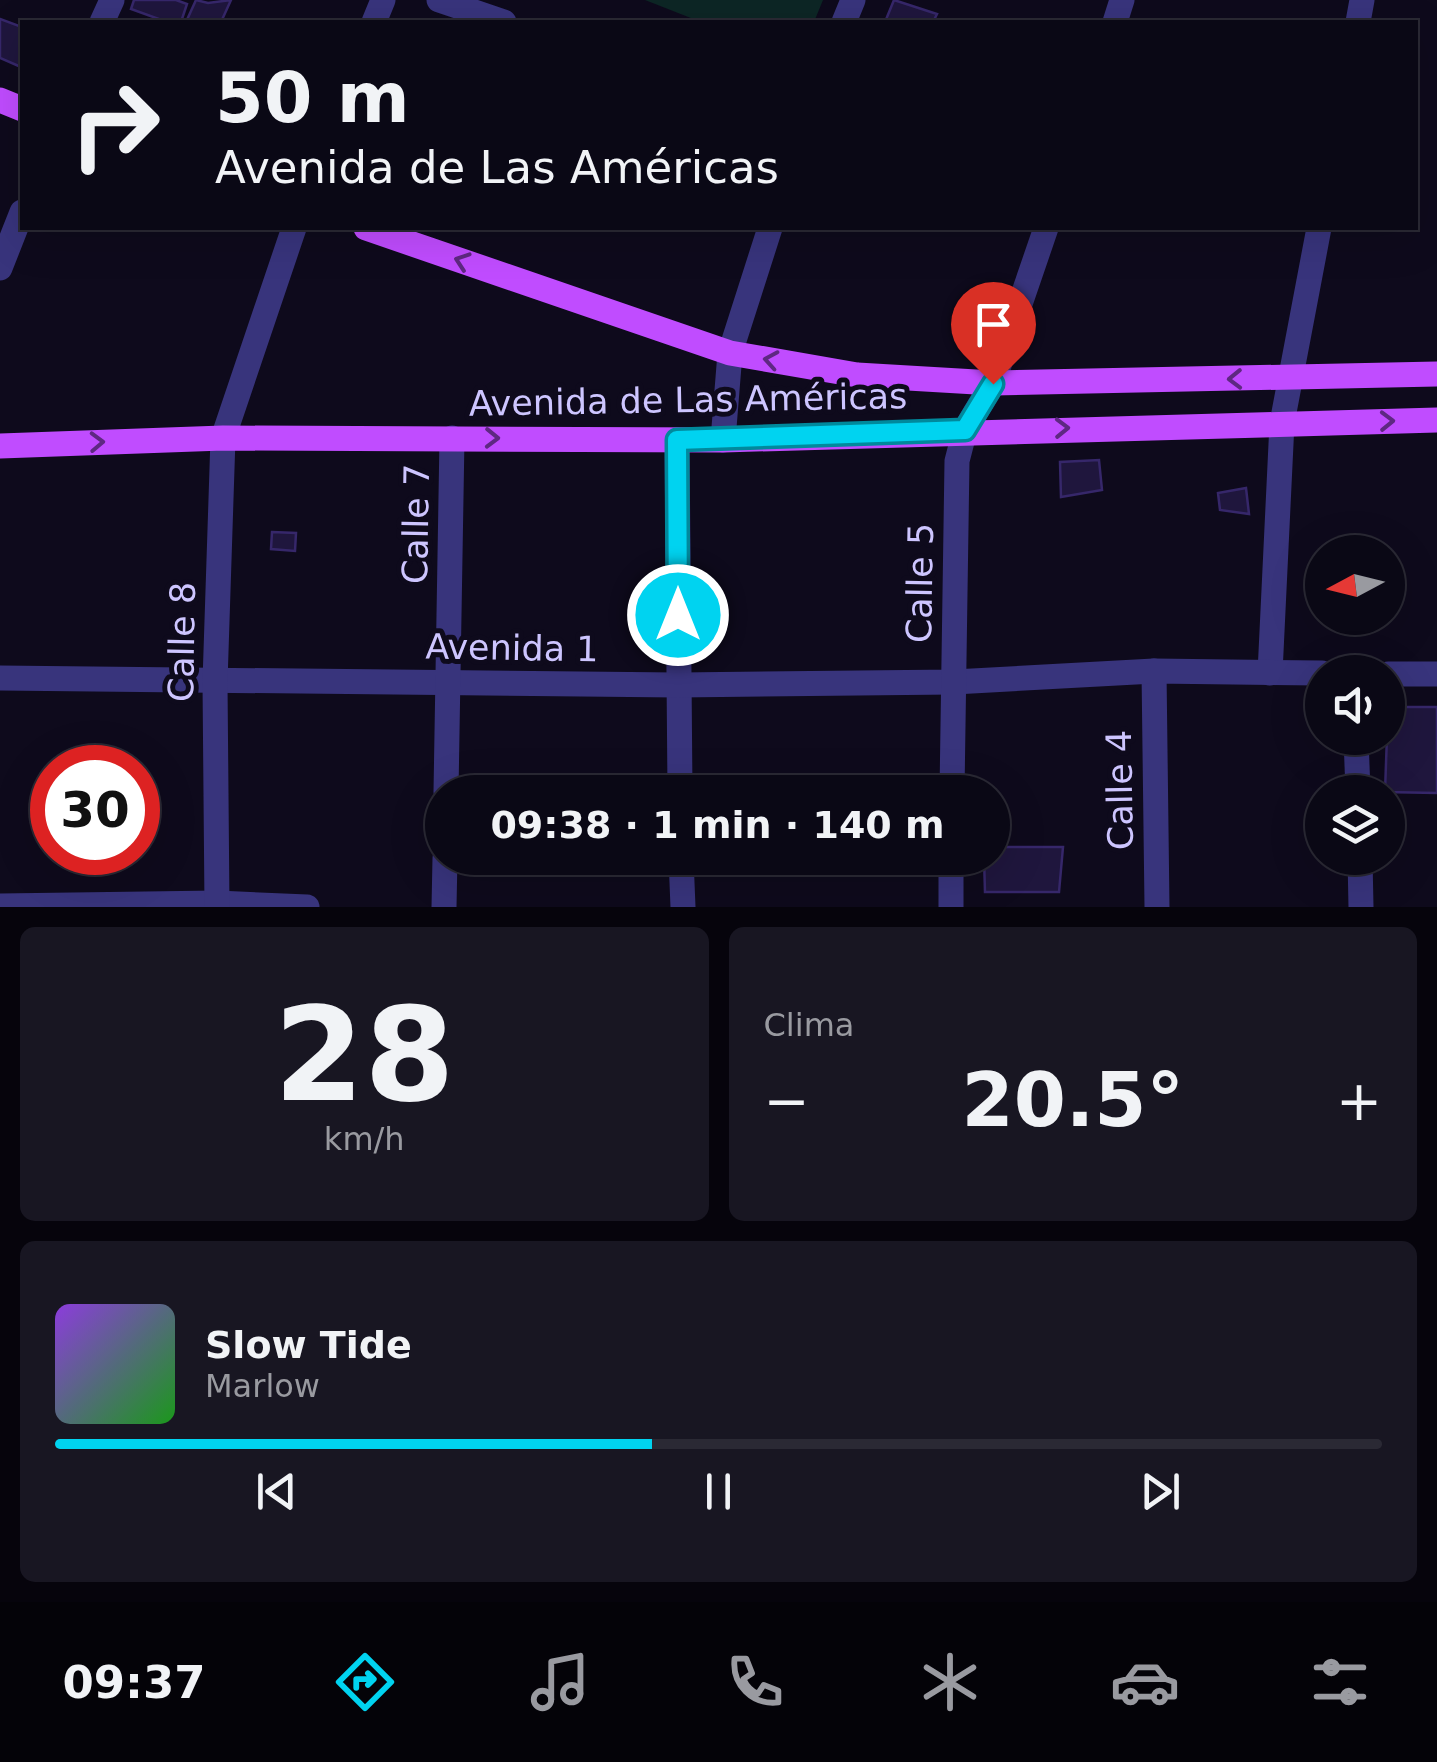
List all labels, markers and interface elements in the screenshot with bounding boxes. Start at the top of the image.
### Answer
text: 50 m [215,57,410,139]
icon: right [50,60,180,190]
text: Avenida de Las Américas [215,141,779,194]
one-way arrow [455,252,472,272]
pin [951,282,1036,385]
icon: arrive [966,297,1021,352]
one-way arrow [763,350,779,371]
one-way arrow [1226,368,1242,389]
street label: Avenida de Las Américas [468,376,908,424]
one-way arrow [1380,410,1396,432]
one-way arrow [1055,418,1071,439]
one-way arrow [486,427,501,449]
one-way arrow [90,432,106,453]
street label: Calle 7 [395,464,437,584]
street label: Calle 5 [899,523,941,643]
north arrow [1305,535,1405,635]
map controls [1305,535,1405,875]
position arrow [626,563,730,667]
street label: Calle 8 [161,582,203,702]
street label: Avenida 1 [425,626,599,670]
button: sound [1305,655,1405,755]
street label: Calle 4 [1099,730,1141,850]
speed limit sign: 30 [30,745,160,875]
button: layers [1305,775,1405,875]
text: 09:38 · 1 min · 140 m [490,803,945,847]
text: 28 [274,979,455,1131]
text: Clima [764,1006,854,1044]
text: 20.5° [961,1056,1184,1144]
text: − [764,1069,810,1133]
text: + [1336,1069,1382,1133]
text: km/h [324,1120,405,1158]
text: Slow Tide [205,1323,412,1367]
text: Marlow [205,1367,320,1405]
icon: previous [249,1464,304,1519]
icon: pause [691,1464,746,1519]
icon: next [1133,1464,1188,1519]
icon: directions [330,1647,400,1717]
icon: music [525,1647,595,1717]
icon: phone [720,1647,790,1717]
icon: climate [915,1647,985,1717]
icon: car [1110,1647,1180,1717]
icon: filters [1305,1647,1375,1717]
text: 09:37 [62,1656,206,1709]

